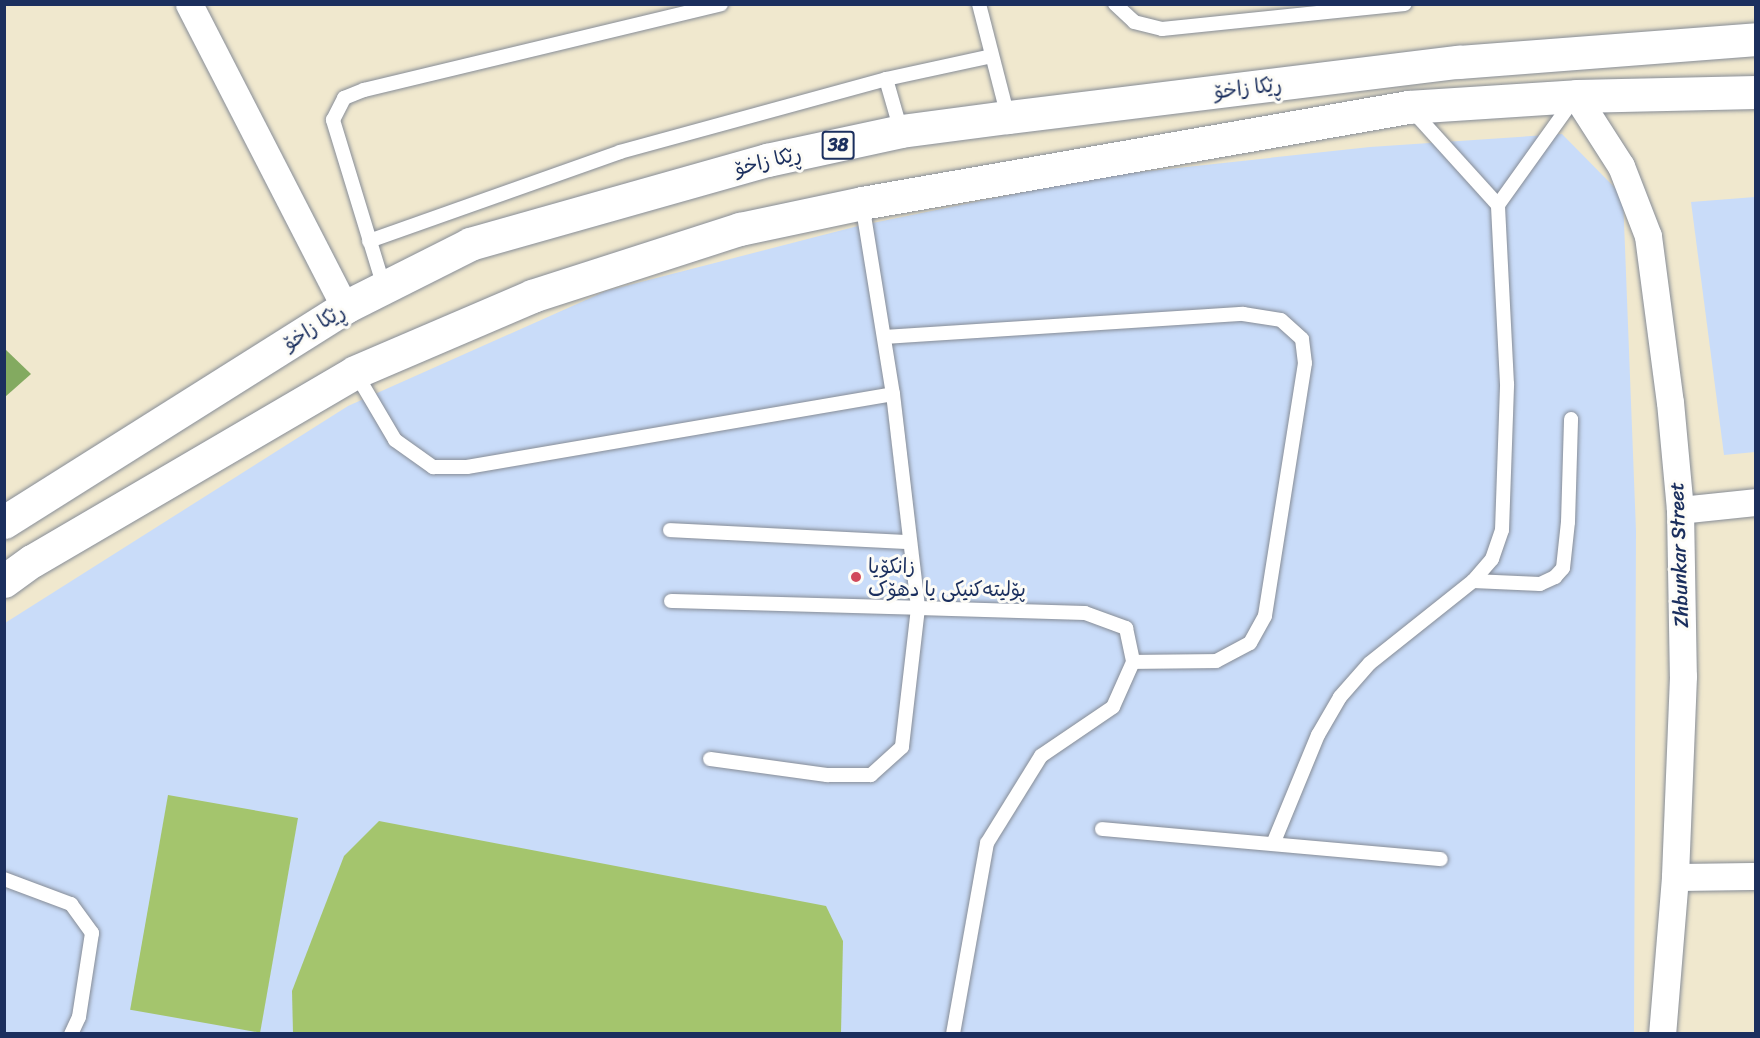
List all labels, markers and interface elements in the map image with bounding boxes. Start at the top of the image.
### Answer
street label: ڕێکا زاخۆ [1213,72,1283,104]
road number: 38 [822,130,854,160]
street label: ڕێکا زاخۆ [732,141,804,181]
street label: ڕێکا زاخۆ [279,299,349,355]
street label: Zhbunkar Street [1664,481,1694,629]
place label: زانکۆیا پۆلیتەکنیکی یا دهۆک [868,554,1026,601]
marker: زانکۆیا پۆلیتەکنیکی یا دهۆک [849,570,863,584]

